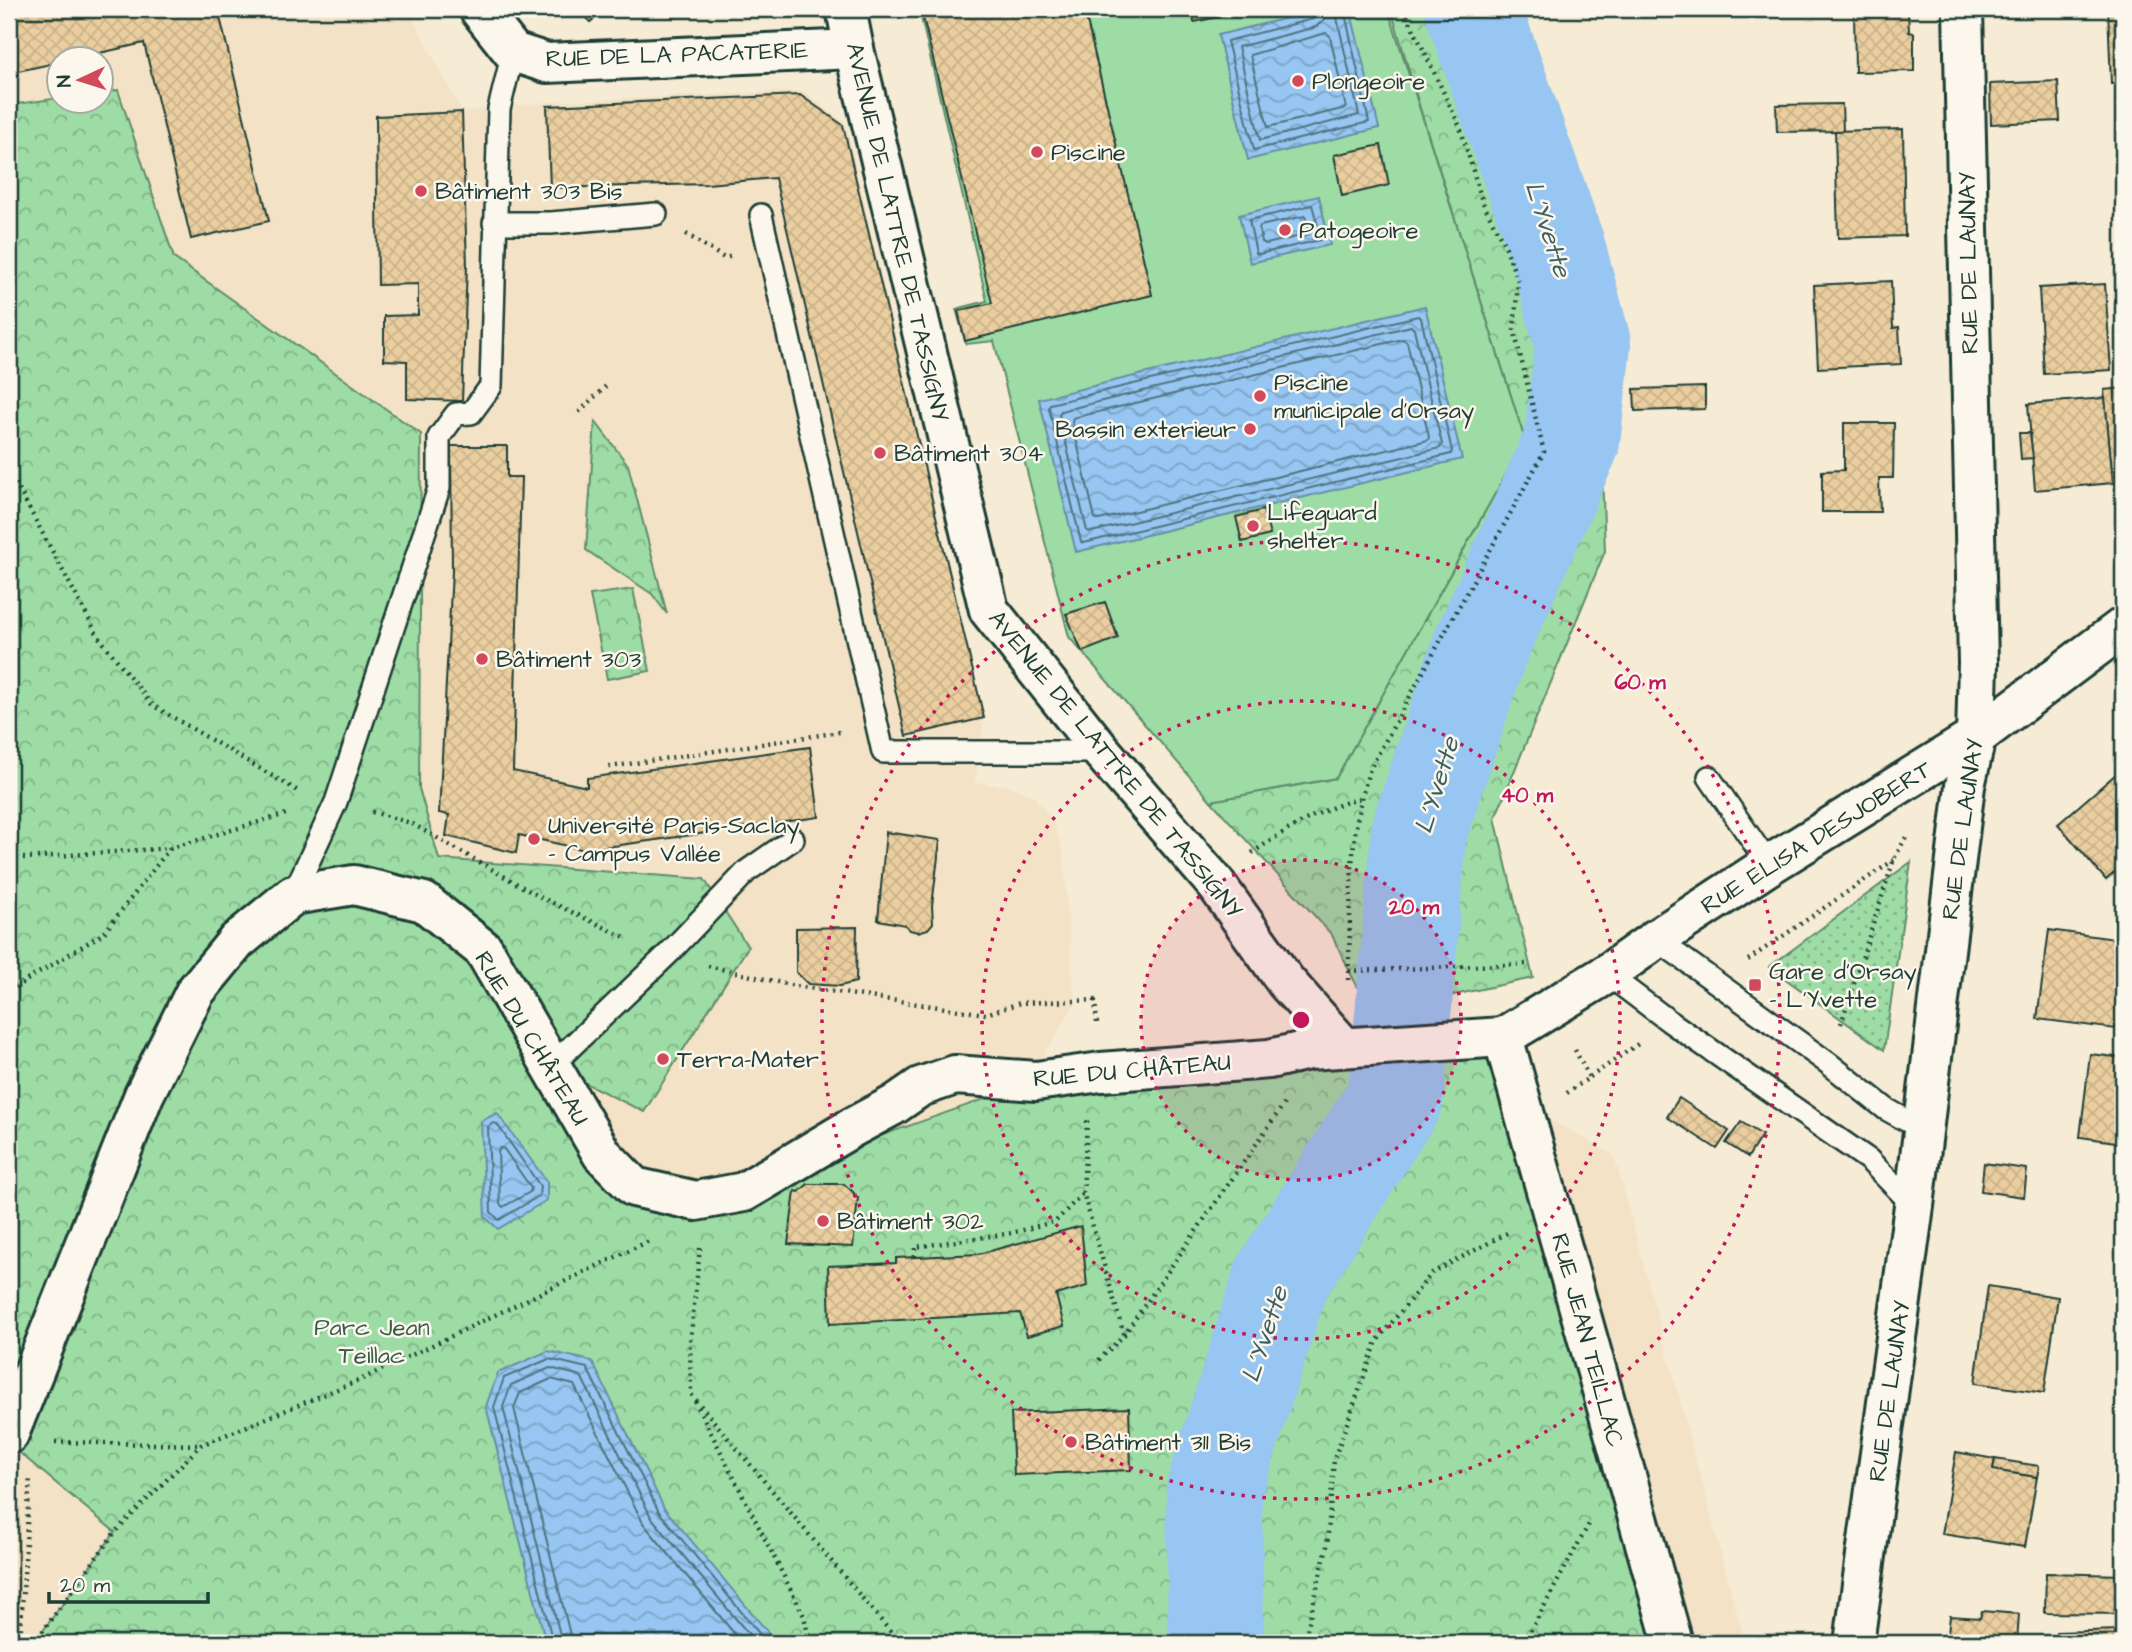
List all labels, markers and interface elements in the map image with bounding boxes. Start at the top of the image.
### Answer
street label: RUE DE LA PACATERIE [545,33,809,77]
street label: AVENUE DE LATTRE DE TASSIGNY [837,39,957,425]
north arrow [46,46,116,116]
place label: Plongeoire [1312,65,1425,100]
marker: Plongeoire [1290,73,1306,89]
text: N [51,74,78,88]
place label: Piscine [1051,136,1126,170]
marker: Piscine [1029,144,1045,160]
street label: RUE DE LAUNAY [1950,171,1988,355]
place label: Bâtiment 303 Bis [435,175,623,209]
water label: L'Yvette [1516,177,1581,284]
marker: Bâtiment 303 Bis [413,183,429,199]
place label: Patogeoire [1299,214,1418,249]
marker: Patogeoire [1277,222,1293,238]
place label: Piscine municipale d'Orsay [1274,366,1474,429]
marker: Piscine municipale d'Orsay [1252,388,1268,404]
place label: Bassin exterieur [1055,413,1236,447]
marker: Bassin exterieur [1242,421,1258,437]
place label: Bâtiment 304 [894,437,1043,471]
marker: Bâtiment 304 [872,445,888,461]
place label: Lifeguard shelter [1267,496,1377,558]
marker: Lifeguard shelter [1245,518,1261,534]
street label: AVENUE DE LATTRE DE TASSIGNY [980,603,1251,926]
place label: Bâtiment 303 [496,643,641,677]
marker: Bâtiment 303 [474,651,490,667]
text: 60 m [1614,668,1666,697]
water label: L'Yvette [1405,731,1469,838]
street label: RUE DE LAUNAY [1933,736,1993,922]
street label: RUE ELISA DESJOBERT [1694,753,1939,923]
text: 40 m [1501,781,1554,810]
place label: Université Paris-Saclay - Campus Vallée [548,809,800,871]
marker: Université Paris-Saclay - Campus Vallée [526,831,542,847]
text: 20 m [1388,893,1440,922]
street label: RUE DU CHÂTEAU [466,945,597,1132]
place label: Gare d'Orsay - L'Yvette [1769,955,1917,1017]
marker: Gare d'Orsay - L'Yvette [1747,977,1763,993]
centre of rings [1289,1008,1313,1032]
place label: Terra-Mater [677,1043,819,1077]
street label: RUE DU CHÂTEAU [1032,1045,1232,1097]
marker: Terra-Mater [655,1051,671,1067]
place label: Bâtiment 302 [837,1205,984,1239]
marker: Bâtiment 302 [815,1213,831,1229]
street label: RUE JEAN TEILLAC [1542,1230,1632,1451]
water label: L'Yvette [1233,1280,1298,1387]
street label: RUE DE LAUNAY [1860,1298,1920,1484]
park label: Parc Jean Teillac [314,1311,430,1373]
place label: Bâtiment 311 Bis [1085,1426,1251,1460]
marker: Bâtiment 311 Bis [1063,1434,1079,1450]
scale bar [49,1561,208,1605]
text: 20 m [60,1571,111,1600]

